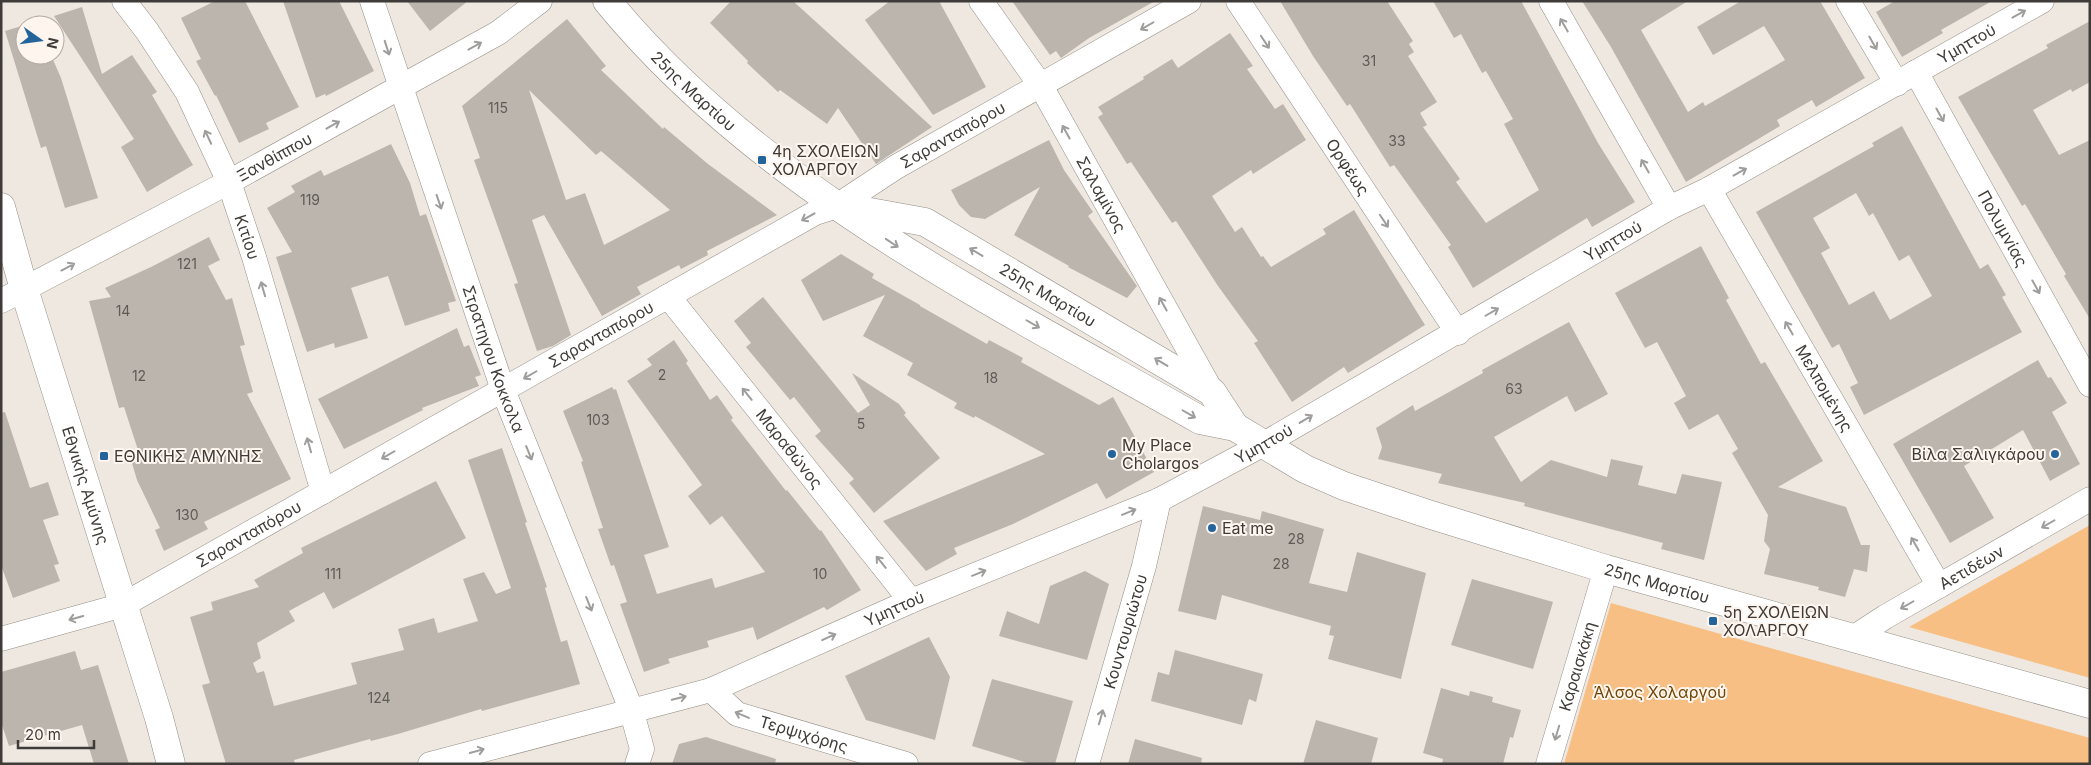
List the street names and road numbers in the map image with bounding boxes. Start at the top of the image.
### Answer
street label: Υμηττού [1934,19,1999,68]
street label: 25ης Μαρτίου [647,47,740,135]
street label: Σαρανταπόρου [897,97,1009,173]
street label: Ξανθίππου [233,128,315,186]
street label: Ορφέως [1322,135,1374,199]
street label: Σαλαμίνος [1072,153,1131,236]
street label: Πολυμνίας [1974,187,2032,270]
street label: Κιτίου [231,212,264,262]
street label: Υμηττού [1580,216,1645,265]
street label: 25ης Μαρτίου [996,259,1100,331]
street label: Στρατηγου Κοκκολα [458,283,529,435]
street label: Σαρανταπόρου [545,297,657,372]
street label: Μελπομένης [1791,341,1857,435]
street label: Μαραθώνος [752,405,827,492]
street label: Υμηττού [1231,419,1296,468]
street label: Εθνικής Αμύνης [58,424,114,547]
street label: Σαρανταπόρου [193,496,305,572]
street label: Αετιδέων [1935,541,2007,594]
street label: 25ης Μαρτίου [1602,559,1712,607]
street label: Κουντουριώτου [1099,572,1151,691]
street label: Υμηττού [861,587,927,631]
street label: Καραισκάκη [1554,619,1600,713]
street label: Τερψιχόρης [757,711,850,756]

